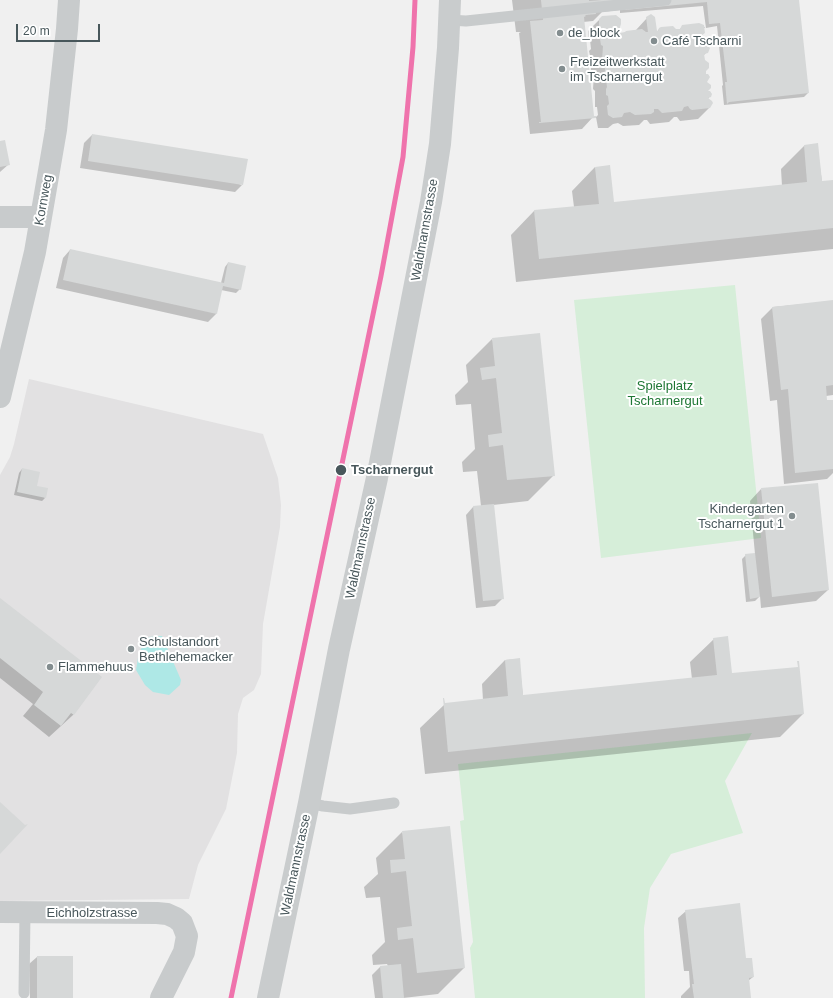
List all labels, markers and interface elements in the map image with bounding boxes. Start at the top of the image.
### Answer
scale bar [18,16,102,42]
text: 20 m [23,24,50,38]
place label: de_block [568,25,620,41]
marker: de_block [555,28,565,38]
place label: Café Tscharni [662,33,741,49]
marker: Café Tscharni [649,36,659,46]
place label: Freizeitwerkstatt im Tscharnergut [570,54,665,85]
marker: Freizeitwerkstatt im Tscharnergut [557,64,567,74]
street label: Kornweg [32,173,56,227]
street label: Waldmannstrasse [408,178,442,282]
park label: Spielplatz Tscharnergut [627,378,703,409]
place label: Tscharnergut [351,462,433,478]
marker: Tscharnergut [334,463,348,477]
street label: Waldmannstrasse [343,496,379,600]
place label: Kindergarten Tscharnergut 1 [698,501,784,532]
marker: Kindergarten Tscharnergut 1 [787,511,797,521]
place label: Schulstandort Bethlehemacker [139,634,233,665]
marker: Schulstandort Bethlehemacker [126,644,136,654]
place label: Flammehuus [58,659,133,675]
marker: Flammehuus [45,662,55,672]
street label: Waldmannstrasse [278,813,314,917]
street label: Eichholzstrasse [46,905,138,921]

